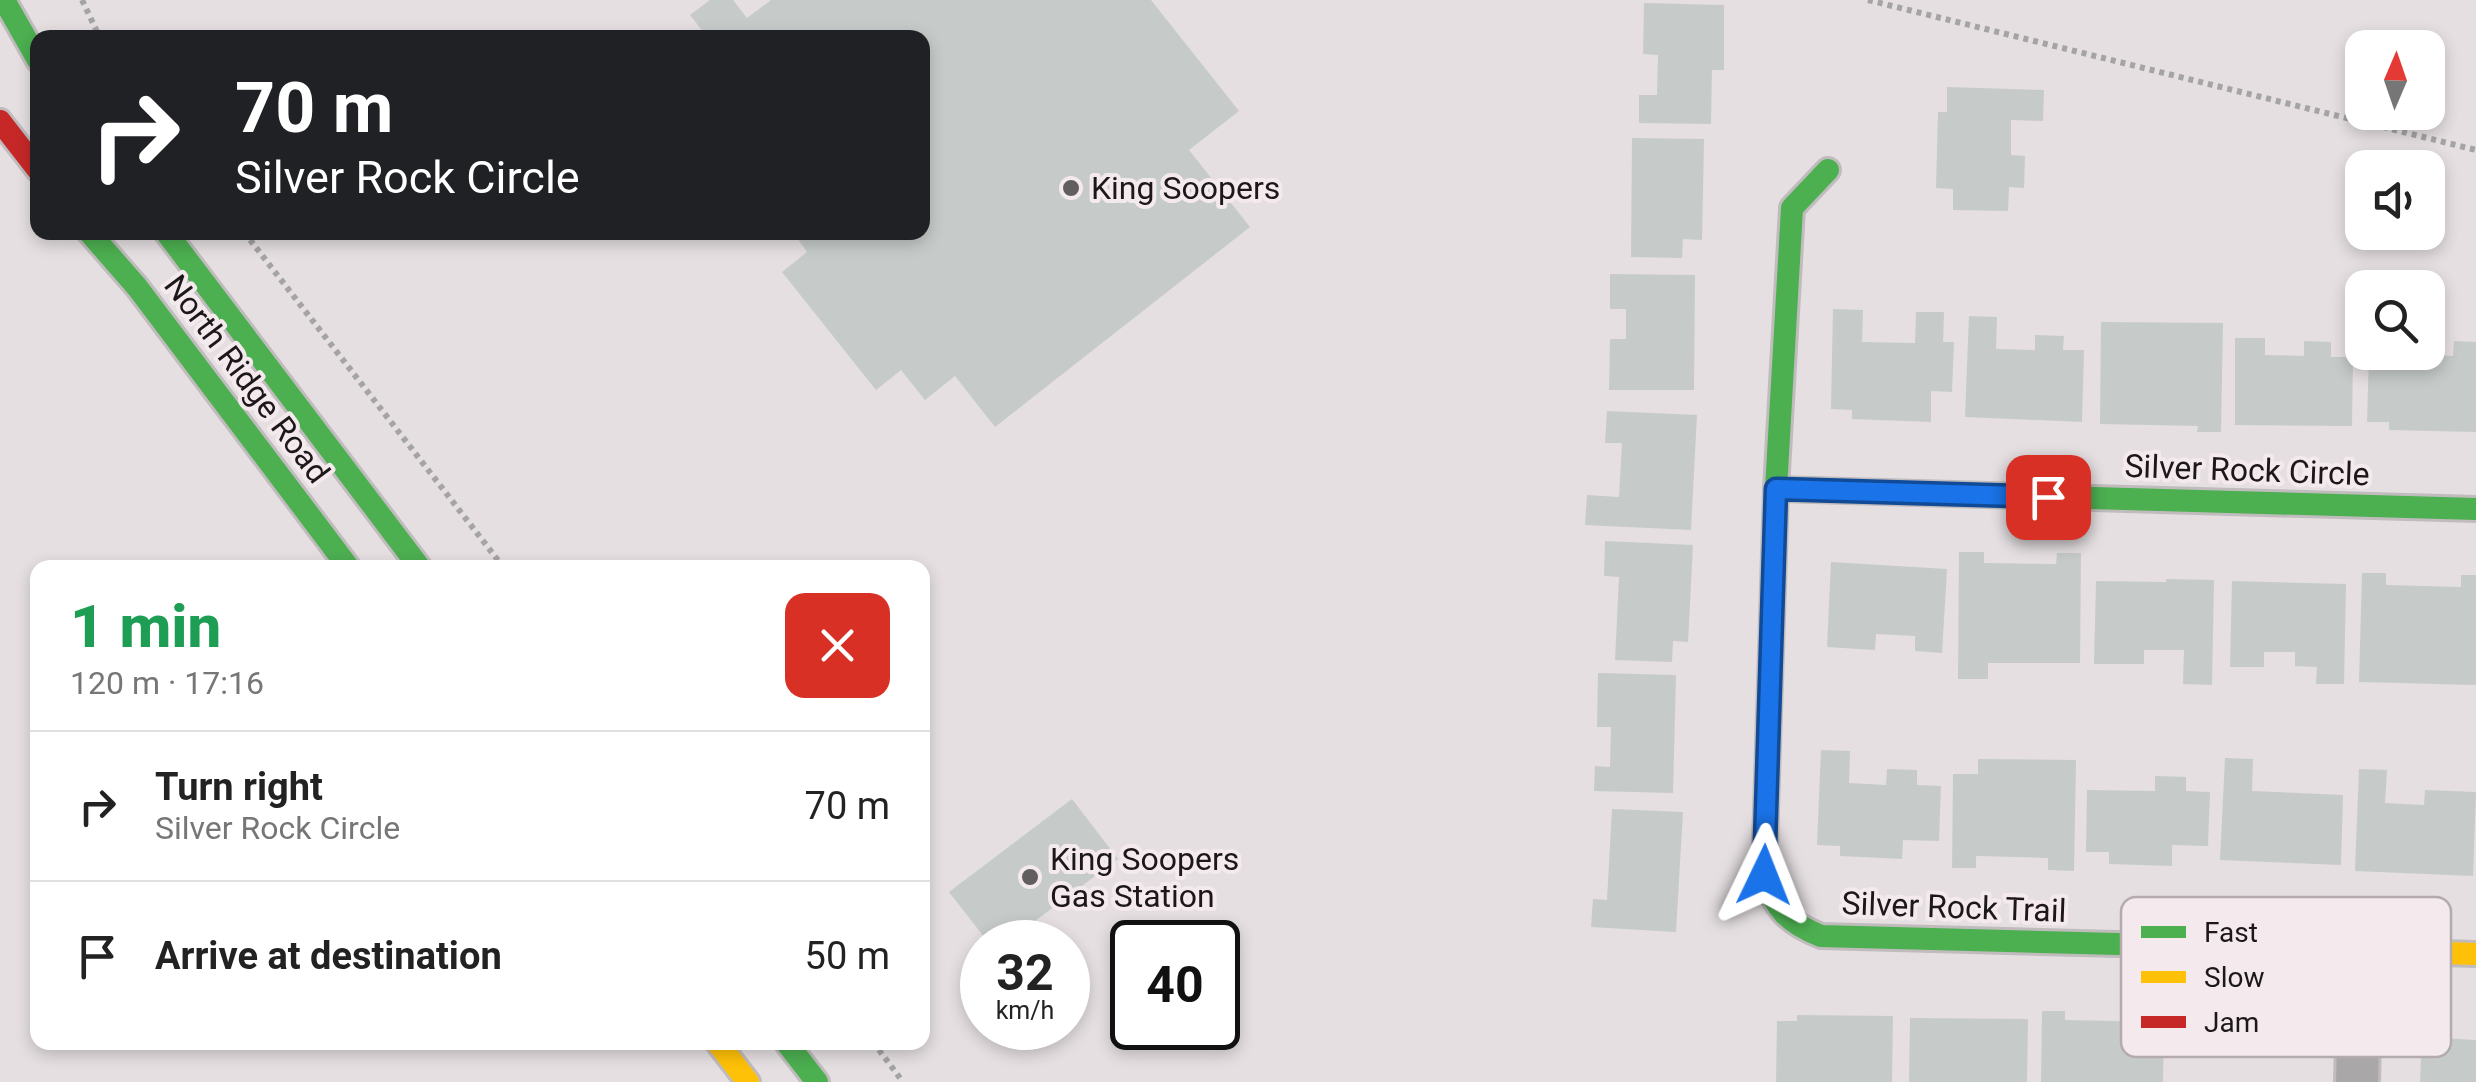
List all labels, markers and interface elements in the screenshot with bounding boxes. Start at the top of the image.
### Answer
north arrow [2345,30,2445,130]
map controls [2345,30,2445,370]
text: 70 m [235,67,393,149]
icon: right [70,70,200,200]
button: sound [2345,150,2445,250]
text: Silver Rock Circle [235,151,580,204]
place label: King Soopers [1091,169,1280,207]
marker: King Soopers [1060,177,1082,199]
street label: North Ridge Road [156,268,338,490]
button: search [2345,270,2445,370]
street label: Silver Rock Circle [2124,447,2370,493]
pin [2006,455,2091,540]
icon: arrive [2021,470,2076,525]
text: 1 min [70,591,221,662]
button: close [785,593,890,698]
text: 120 m · 17:16 [70,664,264,702]
text: Turn right [155,765,323,809]
icon: right [70,779,125,834]
text: 70 m [805,784,890,828]
text: Silver Rock Circle [155,809,400,847]
position arrow [1712,823,1816,927]
place label: King Soopers Gas Station [1050,840,1239,915]
marker: King Soopers Gas Station [1019,866,1041,888]
street label: Silver Rock Trail [1841,884,2067,930]
legend [2121,897,2451,1057]
text: Fast [2204,916,2258,949]
speed limit sign: 40 [1110,920,1240,1050]
icon: arrive [70,929,125,984]
text: Arrive at destination [155,934,502,978]
text: 50 m [805,934,890,978]
text: 32 [996,944,1054,1002]
text: Slow [2204,961,2264,994]
text: km/h [996,996,1054,1025]
text: Jam [2204,1006,2259,1039]

